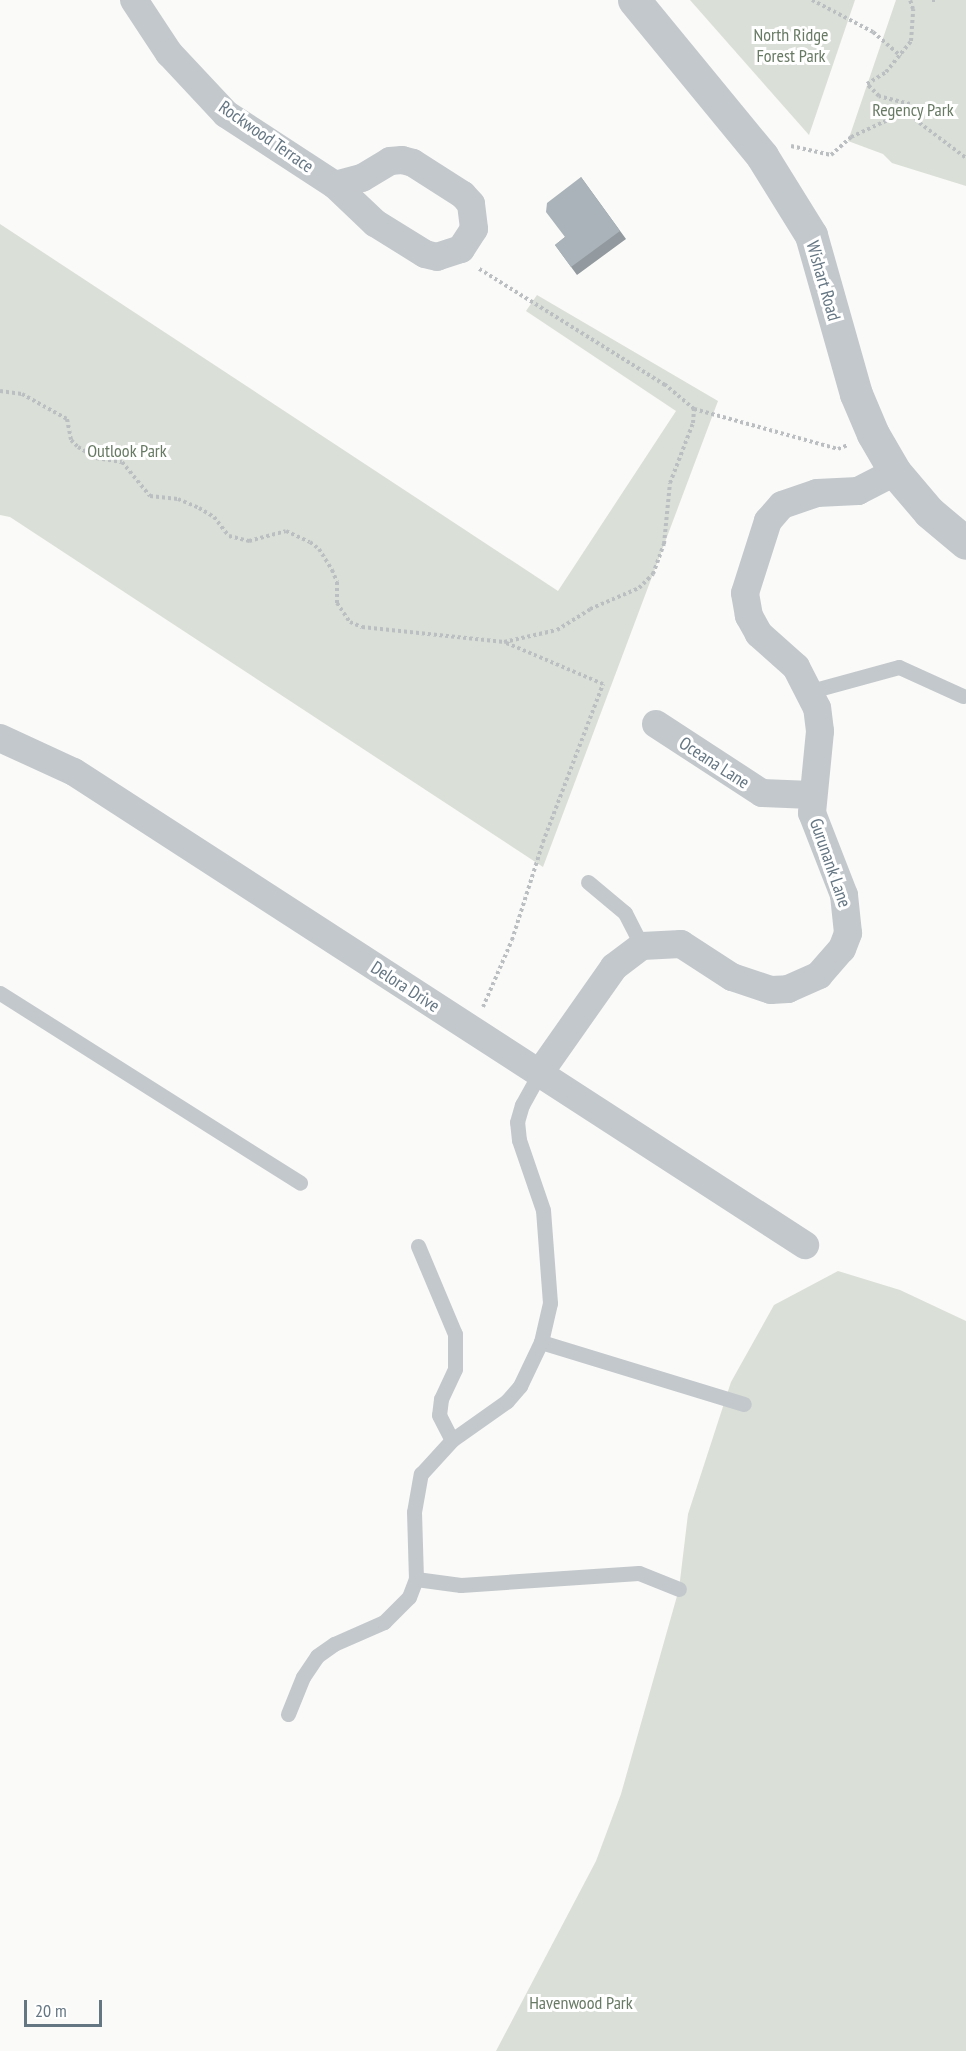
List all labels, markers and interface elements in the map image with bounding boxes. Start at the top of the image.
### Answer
park label: North Ridge Forest Park [753,25,829,68]
street label: Rockwood Terrace [214,96,318,178]
park label: Regency Park [872,99,954,121]
street label: Wishart Road [801,239,845,323]
park label: Outlook Park [87,440,167,462]
street label: Oceana Lane [675,732,753,794]
street label: Gurunank Lane [805,816,855,910]
street label: Delora Drive [367,957,443,1017]
scale bar [27,1988,105,2026]
park label: Havenwood Park [529,1992,633,2014]
text: 20 m [35,1999,67,2022]

